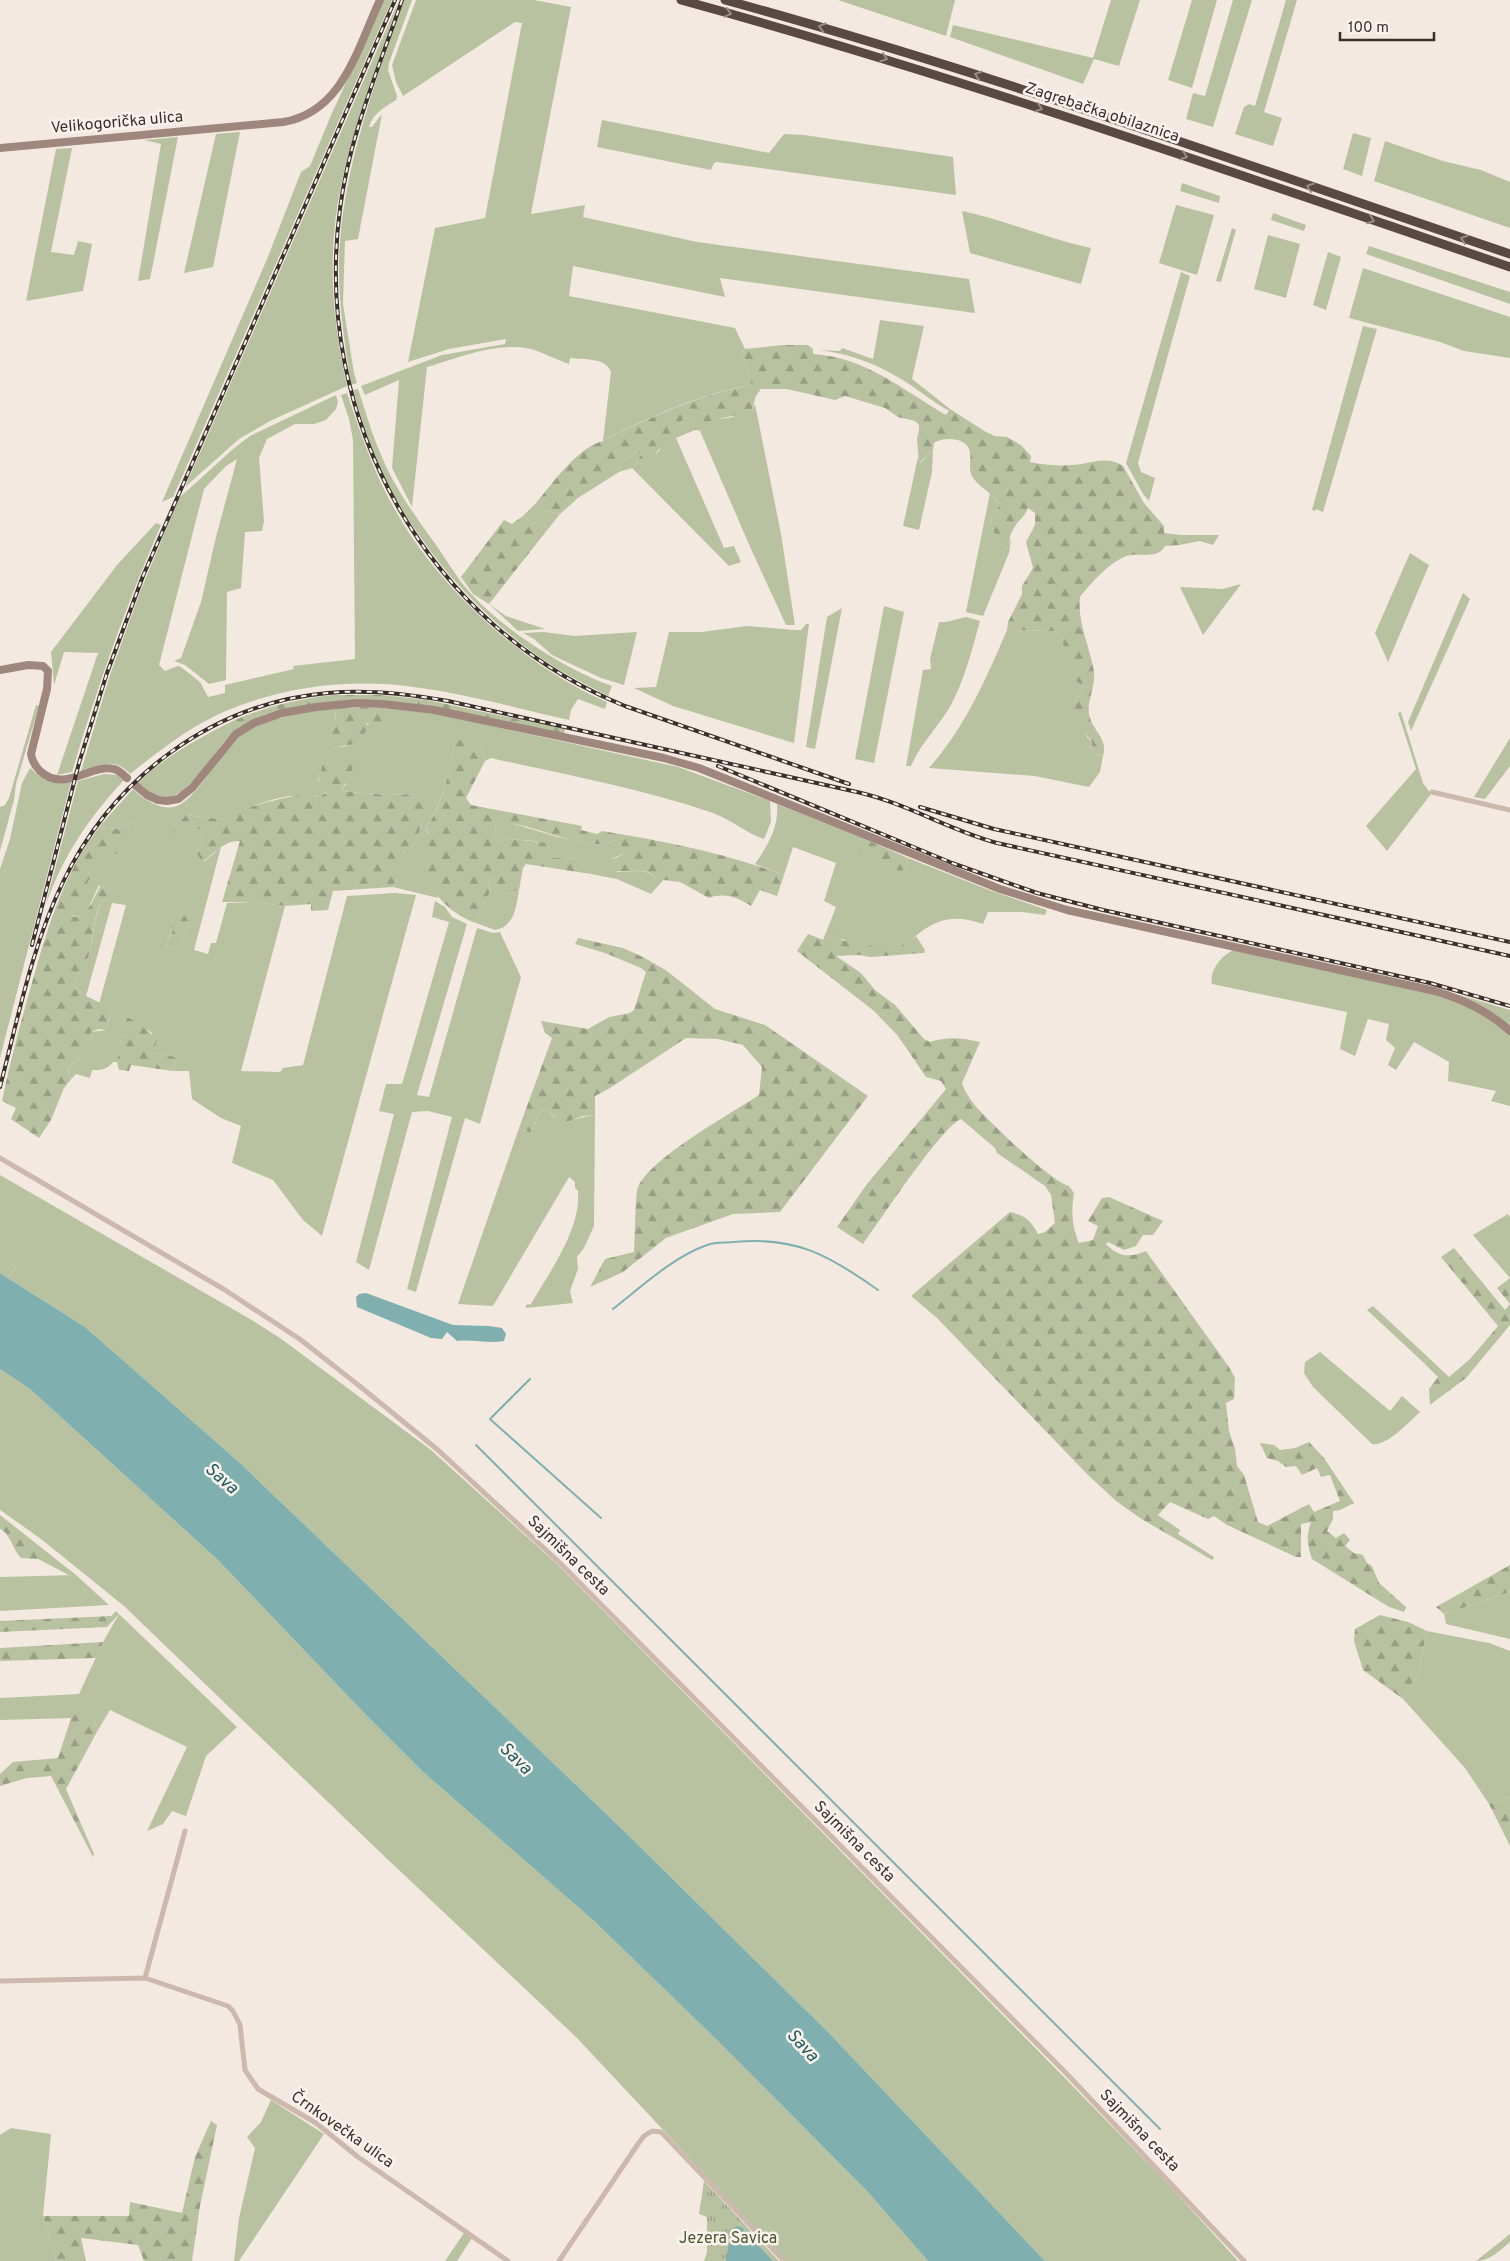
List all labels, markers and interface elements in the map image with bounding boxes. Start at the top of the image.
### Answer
one-way arrow [723,7,732,18]
scale bar [1340,10,1434,42]
text: 100 m [1348,19,1389,38]
one-way arrow [819,23,827,33]
one-way arrow [879,53,888,63]
one-way arrow [974,71,982,81]
street label: Zagrebačka obilaznica [1022,79,1182,147]
one-way arrow [1034,103,1042,113]
street label: Velikogorička ulica [50,107,184,139]
one-way arrow [1179,150,1188,160]
one-way arrow [1306,182,1315,192]
one-way arrow [1366,214,1375,224]
one-way arrow [1460,234,1469,244]
water label: Sava [199,1458,243,1500]
street label: Sajmišna cesta [523,1512,613,1600]
water label: Sava [494,1738,537,1781]
street label: Sajmišna cesta [809,1797,899,1887]
water label: Sava [781,2025,824,2068]
street label: Črnkovečka ulica [287,2085,399,2173]
street label: Sajmišna cesta [1095,2086,1183,2176]
park label: Jezera Savica [679,2229,777,2249]

